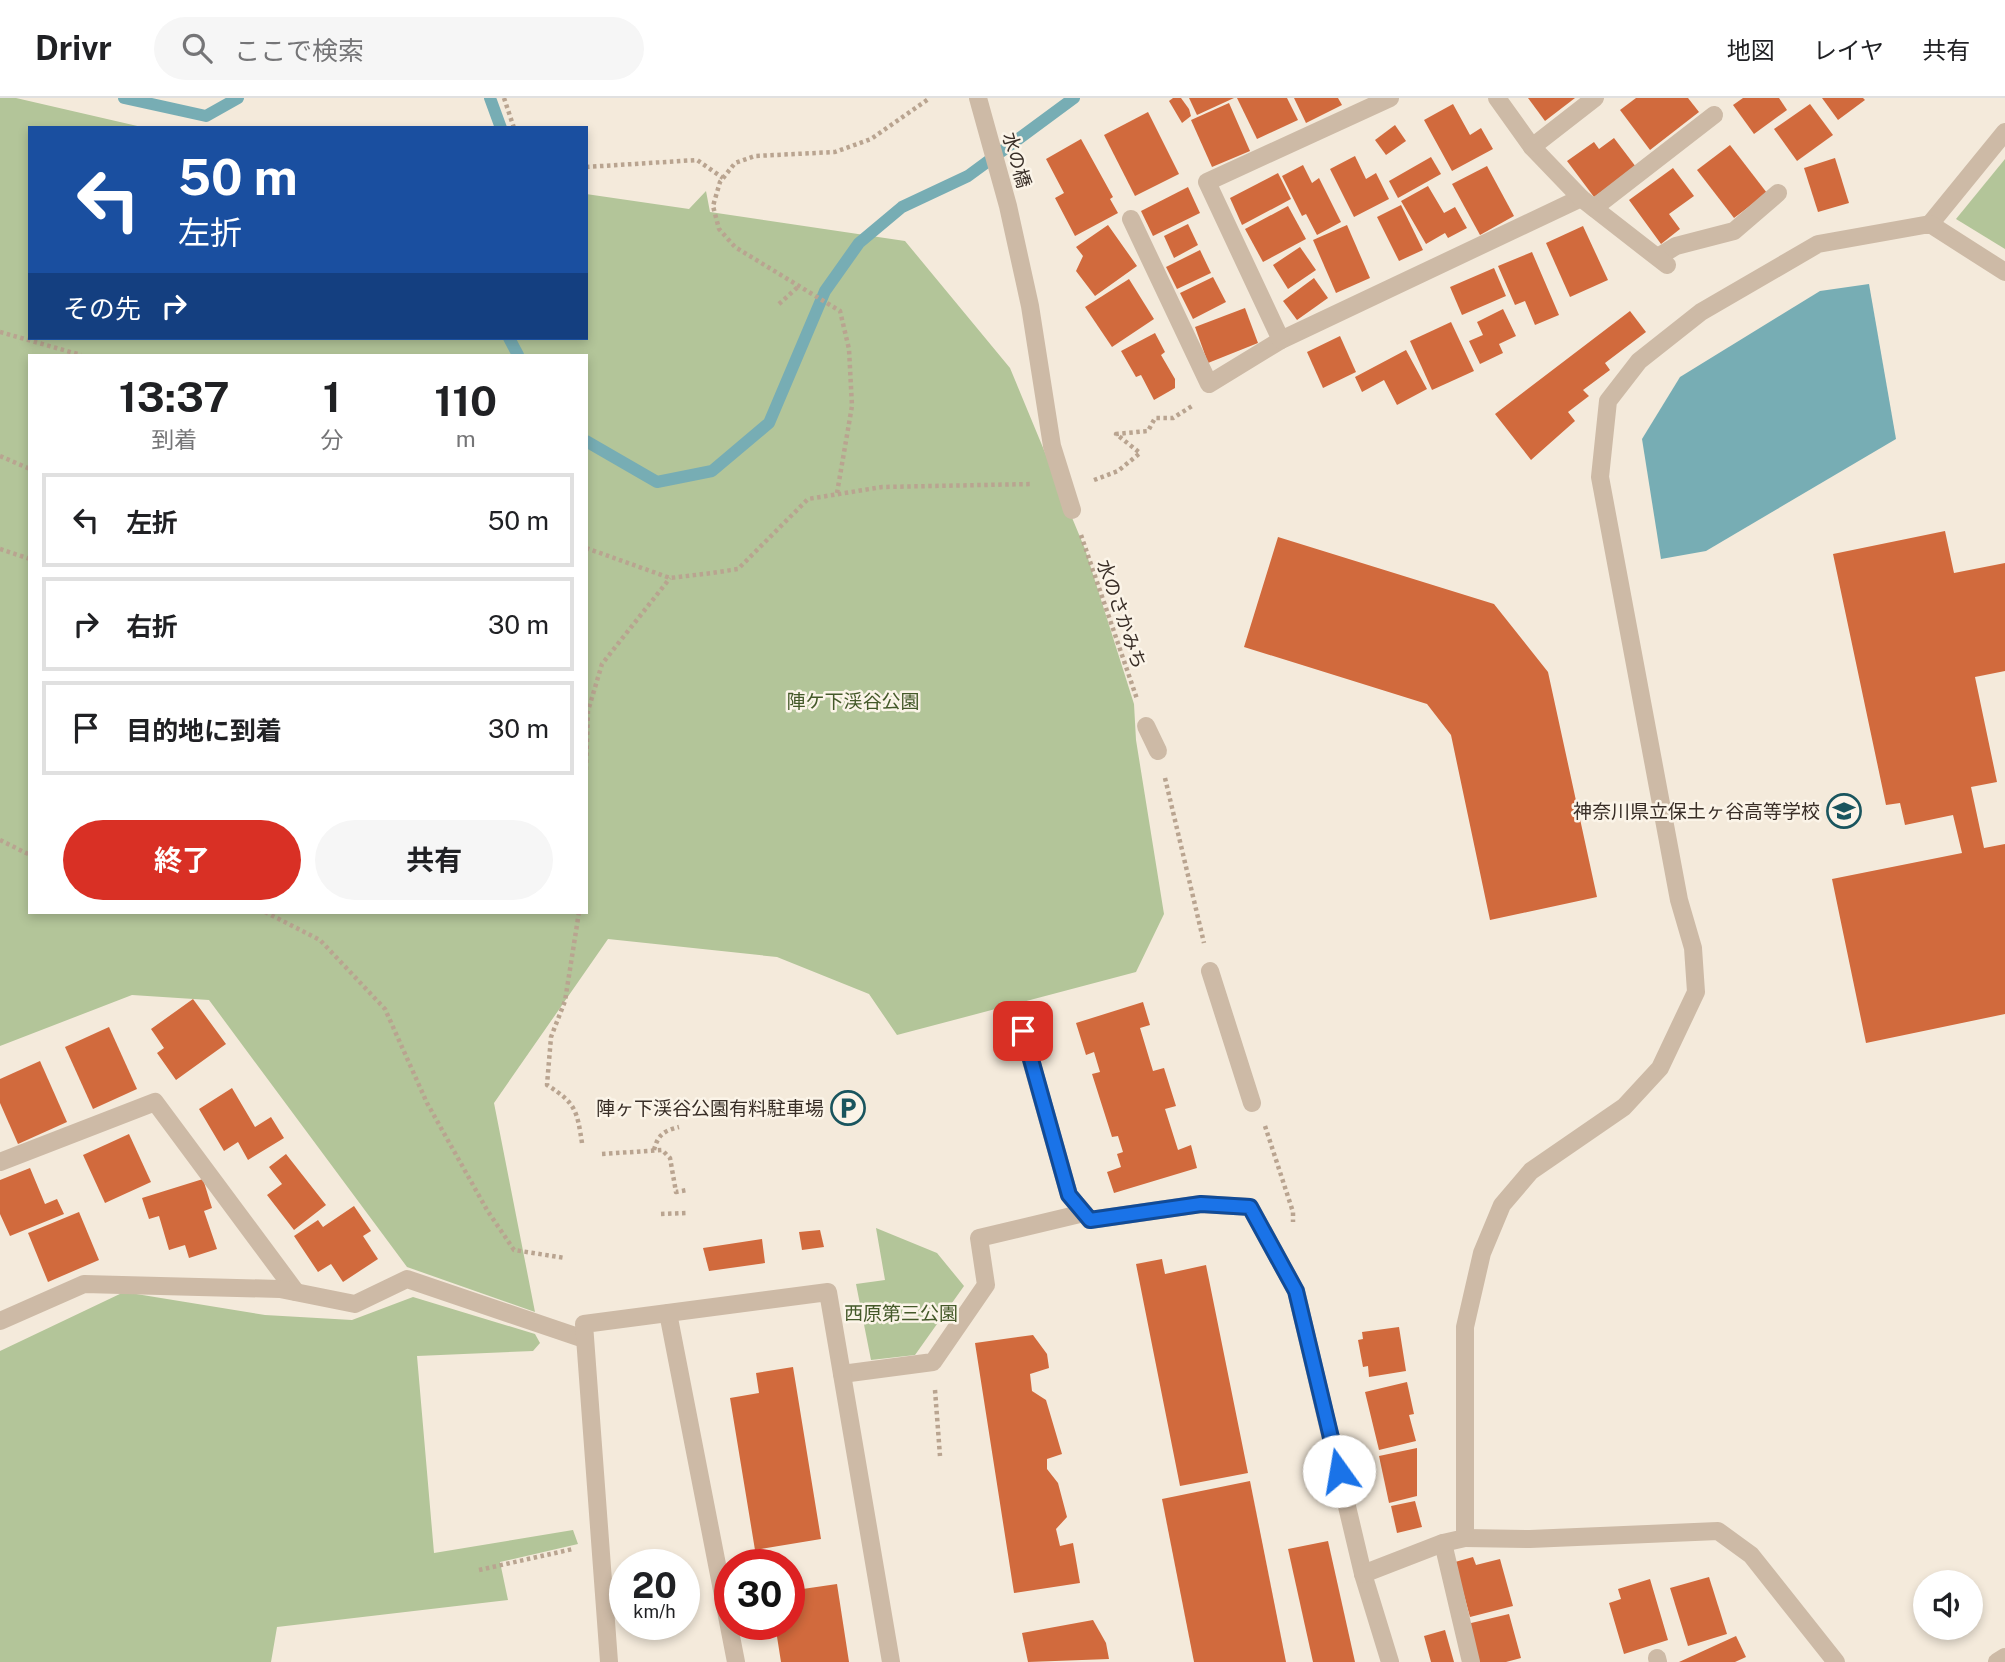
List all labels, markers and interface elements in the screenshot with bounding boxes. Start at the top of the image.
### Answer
search box [154,17,644,80]
text: Drivr [35,29,112,67]
icon: search [178,29,216,67]
text: ここで検索 [234,35,364,66]
text: 地図 [1727,36,1775,64]
text: レイヤ [1813,36,1884,64]
text: 共有 [1922,36,1970,64]
street label: 水の橋 [999,130,1035,190]
text: 50 m [178,148,298,206]
icon: left [63,154,154,245]
text: 左折 [178,214,242,251]
icon: right [155,287,193,325]
text: その先 [63,293,141,324]
text: 13:37 [119,372,230,421]
text: 1 [323,372,341,421]
text: 110 [434,376,497,425]
text: m [456,425,476,452]
text: 到着 [151,426,197,453]
text: 分 [320,426,343,453]
icon: left [67,501,105,539]
text: 50 m [488,505,549,536]
text: 左折 [126,507,178,538]
street label: 水のさかみち [1093,557,1151,671]
icon: right [67,605,105,643]
text: 30 m [488,609,549,640]
text: 右折 [126,611,178,642]
park label: 陣ケ下渓谷公園 [786,690,920,712]
icon: arrive [67,709,105,747]
text: 30 m [488,713,549,744]
text: 目的地に到着 [126,715,282,746]
school or university icon: 神奈川県立保土ヶ谷高等学校 [1825,792,1863,830]
place label: 神奈川県立保土ヶ谷高等学校 [1573,800,1820,822]
button: 終了 [63,820,301,900]
button: 共有 [315,820,553,900]
pin [993,1001,1053,1061]
icon: arrive [1004,1012,1042,1050]
parking icon: 陣ヶ下渓谷公園有料駐車場 [829,1089,867,1127]
place label: 陣ヶ下渓谷公園有料駐車場 [596,1097,824,1119]
park label: 西原第三公園 [844,1302,958,1324]
position arrow [1302,1434,1376,1508]
speed limit sign: 30 [714,1549,805,1640]
text: 20 [632,1565,677,1606]
map controls [1913,1570,1983,1640]
button: sound [1913,1570,1983,1640]
text: km/h [633,1601,676,1622]

